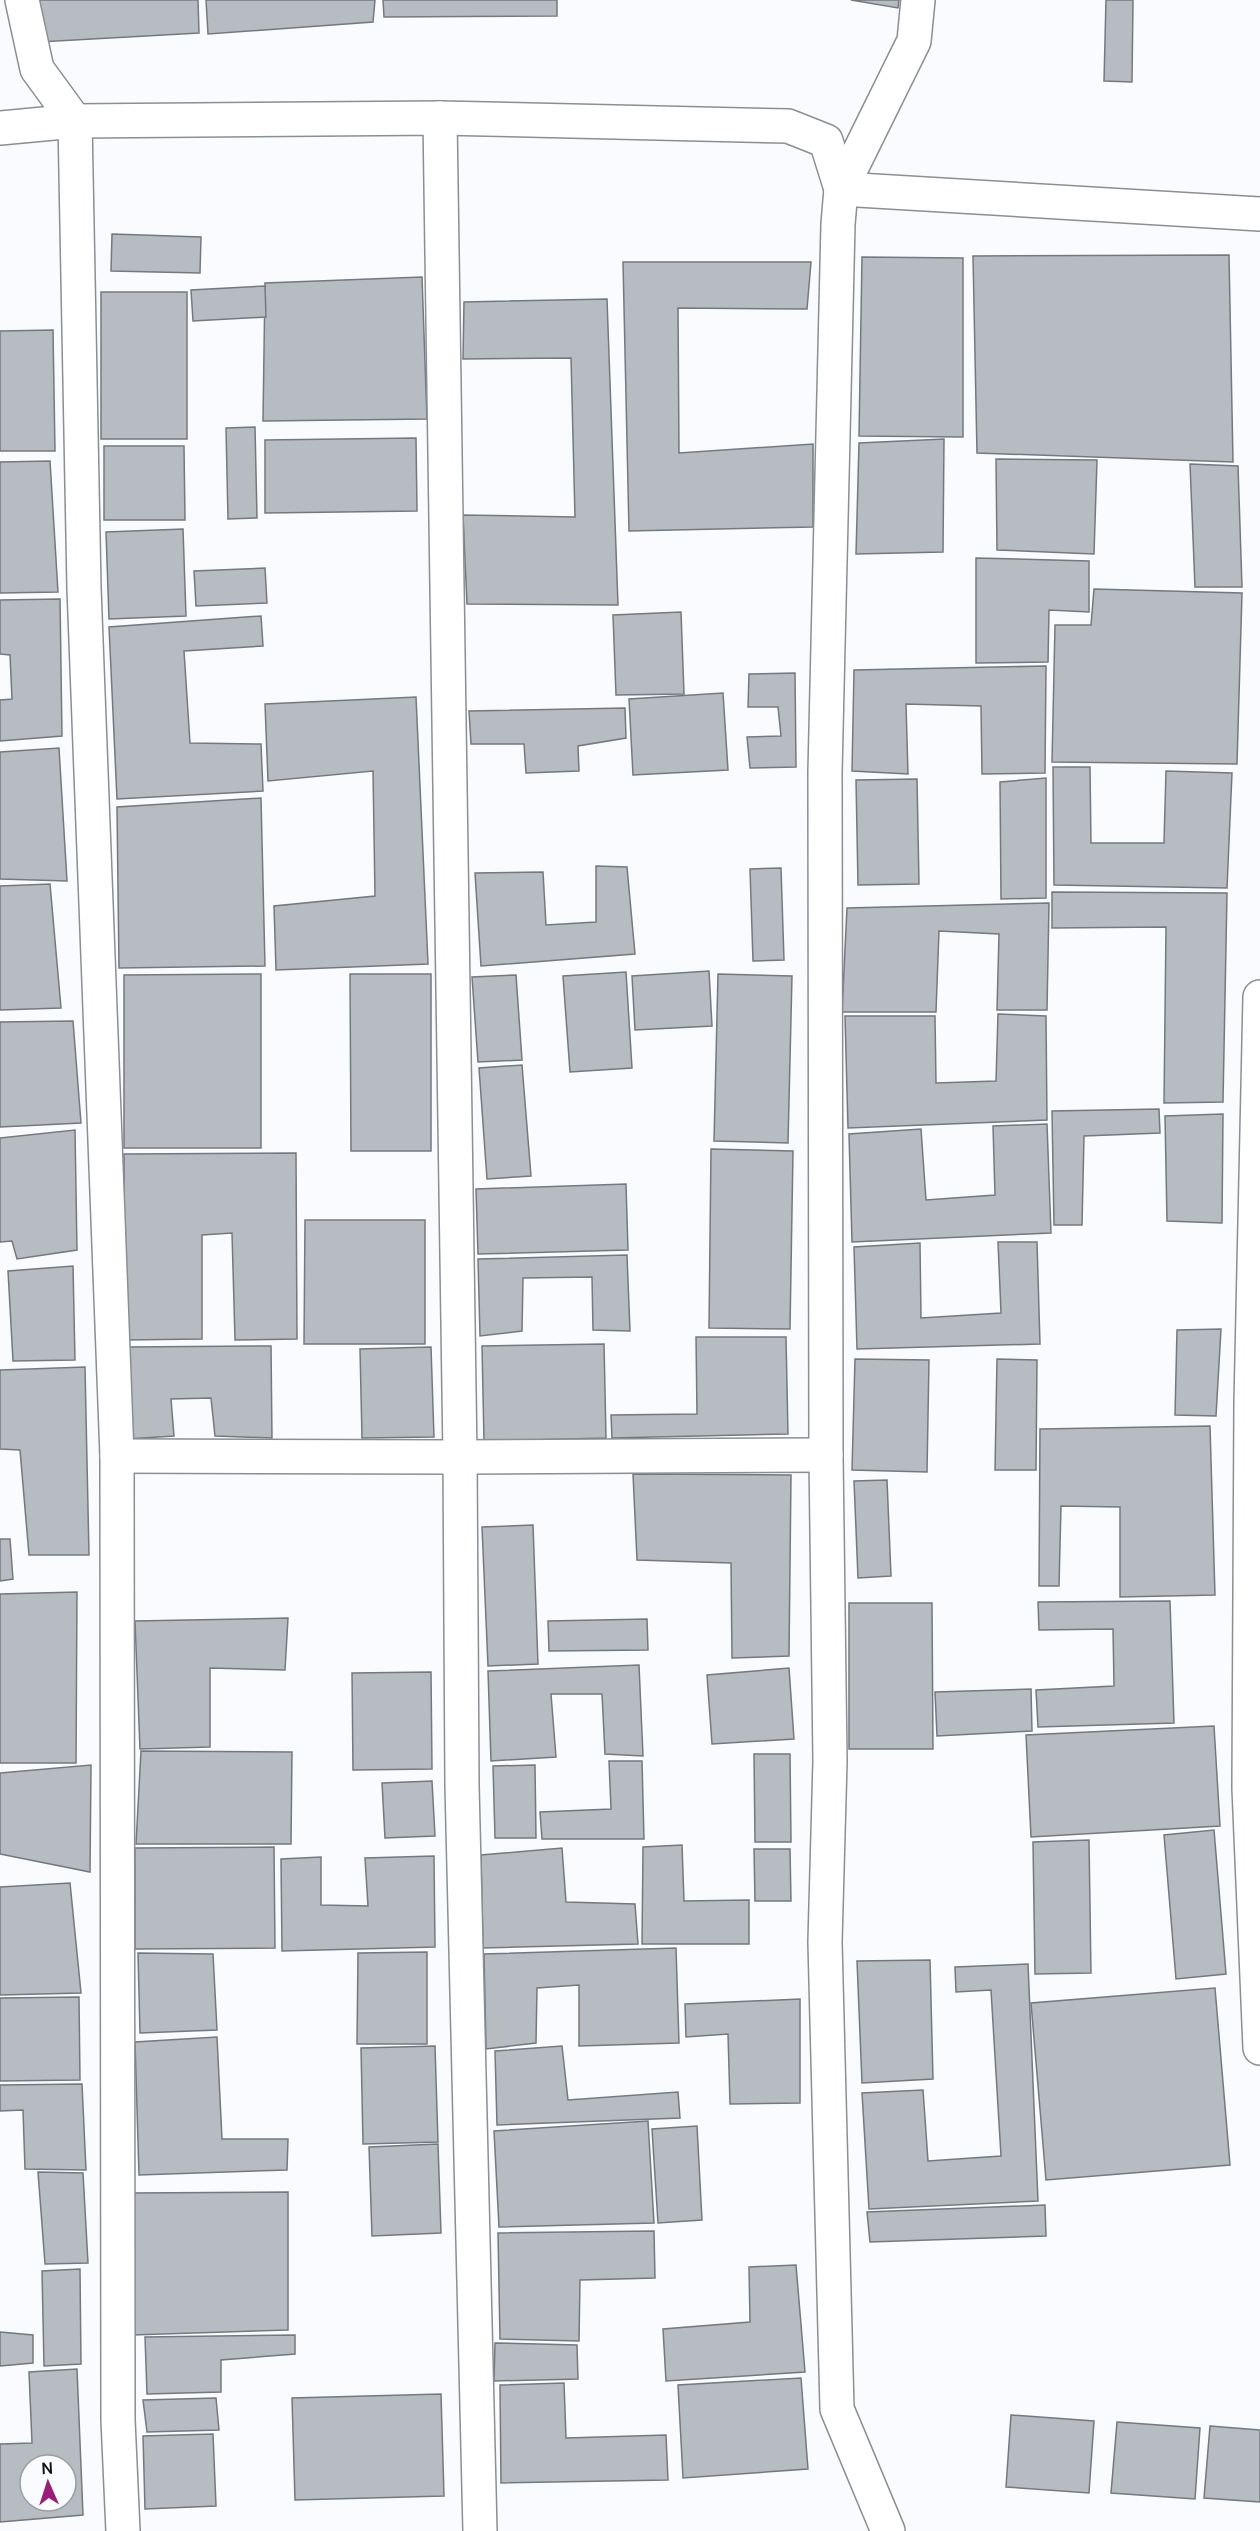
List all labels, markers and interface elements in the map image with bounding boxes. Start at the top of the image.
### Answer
north arrow [18,2453,78,2513]
text: N [41,2457,54,2479]

